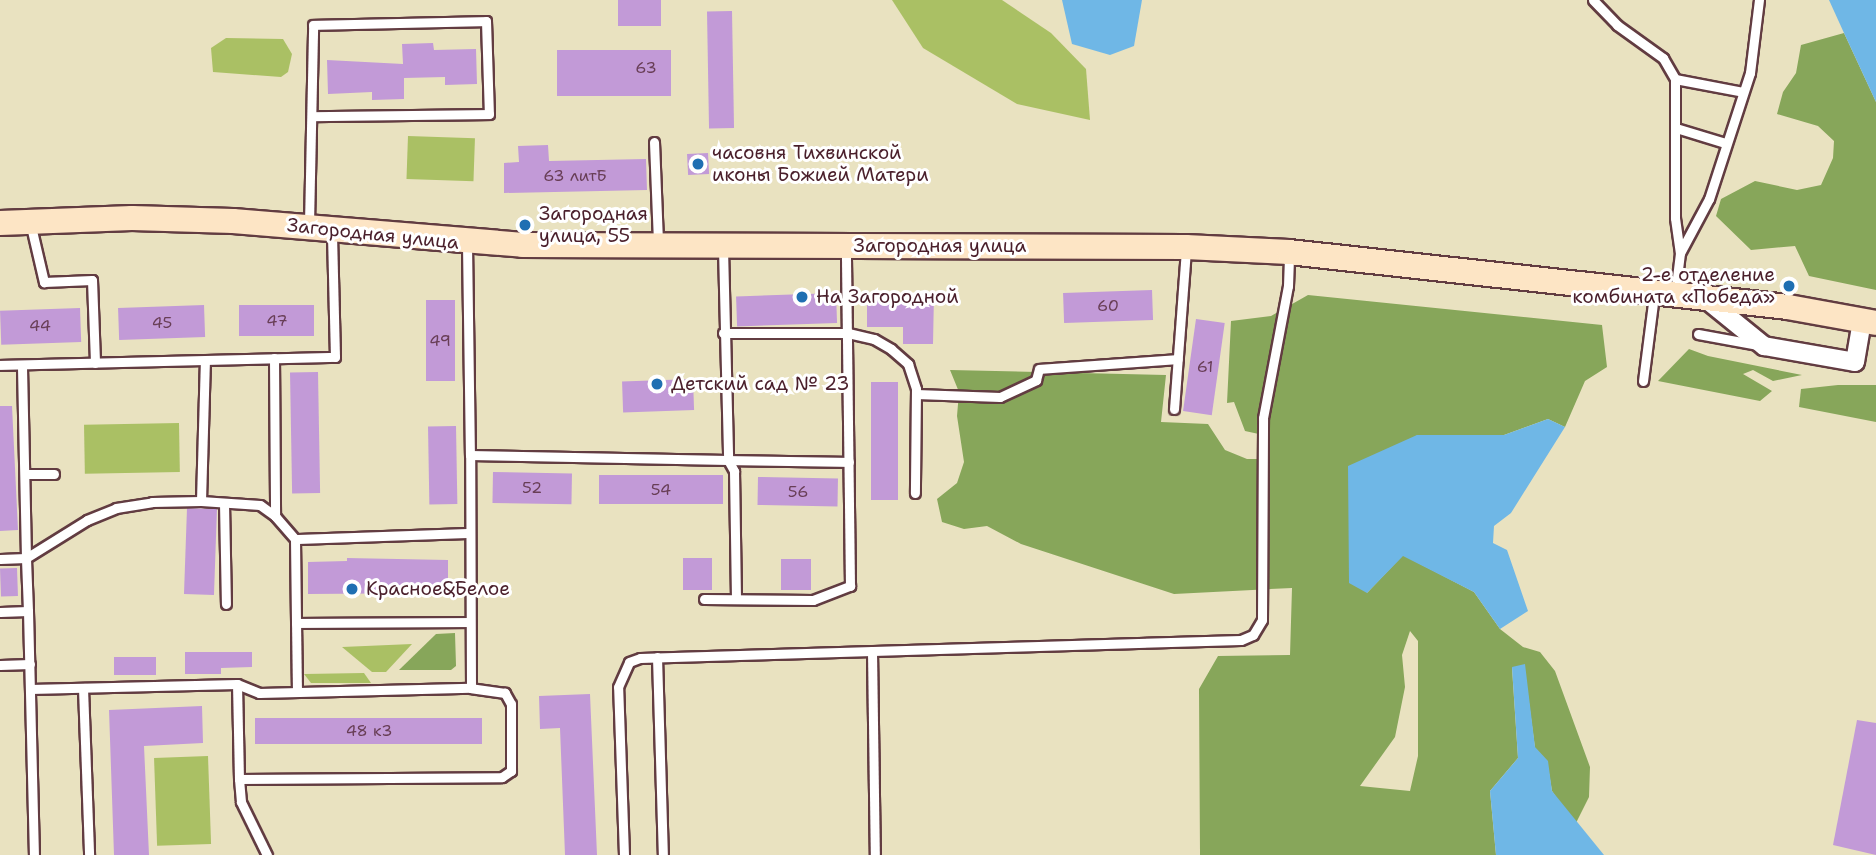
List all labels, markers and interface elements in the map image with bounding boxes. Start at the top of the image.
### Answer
house number: 63 [635,58,657,78]
place label: часовня Тихвинской иконы Божией Матери [712,142,929,186]
marker: часовня Тихвинской иконы Божией Матери [690,156,706,172]
house number: 63 литБ [543,166,607,186]
place label: Загородная улица, 55 [539,203,648,247]
street label: Загородная улица [286,214,460,254]
marker: Загородная улица, 55 [517,217,533,233]
street label: Загородная улица [854,235,1026,257]
place label: 2-е отделение комбината «Победа» [1573,264,1775,308]
marker: 2-е отделение комбината «Победа» [1781,278,1797,294]
place label: На Загородной [816,286,959,308]
marker: На Загородной [794,289,810,305]
house number: 60 [1097,296,1119,316]
house number: 47 [266,311,288,331]
house number: 45 [152,313,172,333]
house number: 44 [29,316,51,336]
house number: 49 [429,331,451,351]
house number: 61 [1197,357,1213,377]
place label: Детский сад № 23 [671,373,850,395]
marker: Детский сад № 23 [649,376,665,392]
house number: 52 [522,478,542,498]
house number: 54 [651,480,671,500]
house number: 56 [788,482,808,502]
place label: Красное&Белое [366,578,510,600]
marker: Красное&Белое [344,581,360,597]
house number: 48 к3 [346,721,392,741]

